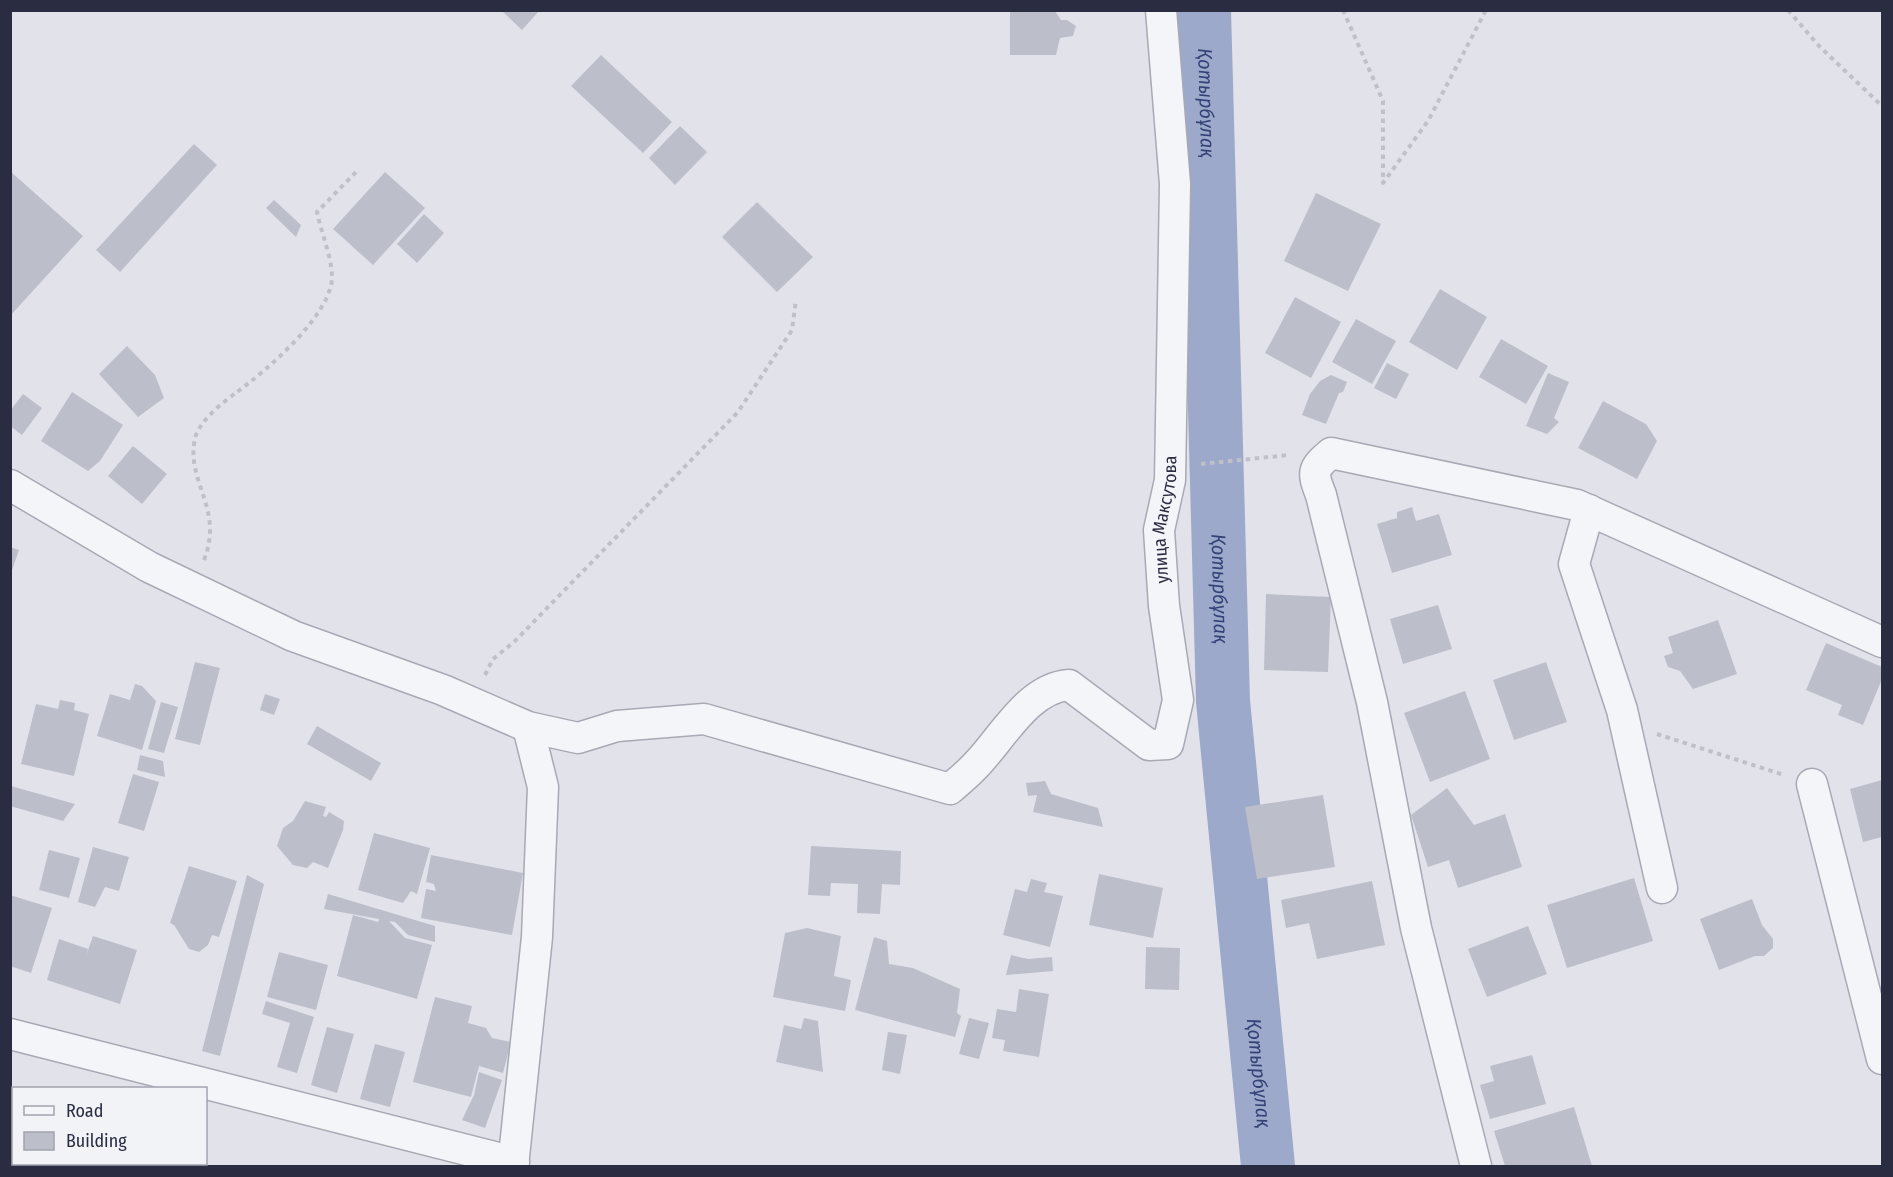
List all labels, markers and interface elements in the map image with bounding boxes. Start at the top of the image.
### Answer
water label: Қотырбұлақ [1193,48,1220,158]
street label: улица Максутова [1147,455,1181,584]
water label: Қотырбұлақ [1206,534,1233,644]
water label: Қотырбұлақ [1242,1017,1276,1129]
legend [12,1087,207,1165]
text: Road [66,1100,103,1122]
text: Building [66,1130,127,1152]

